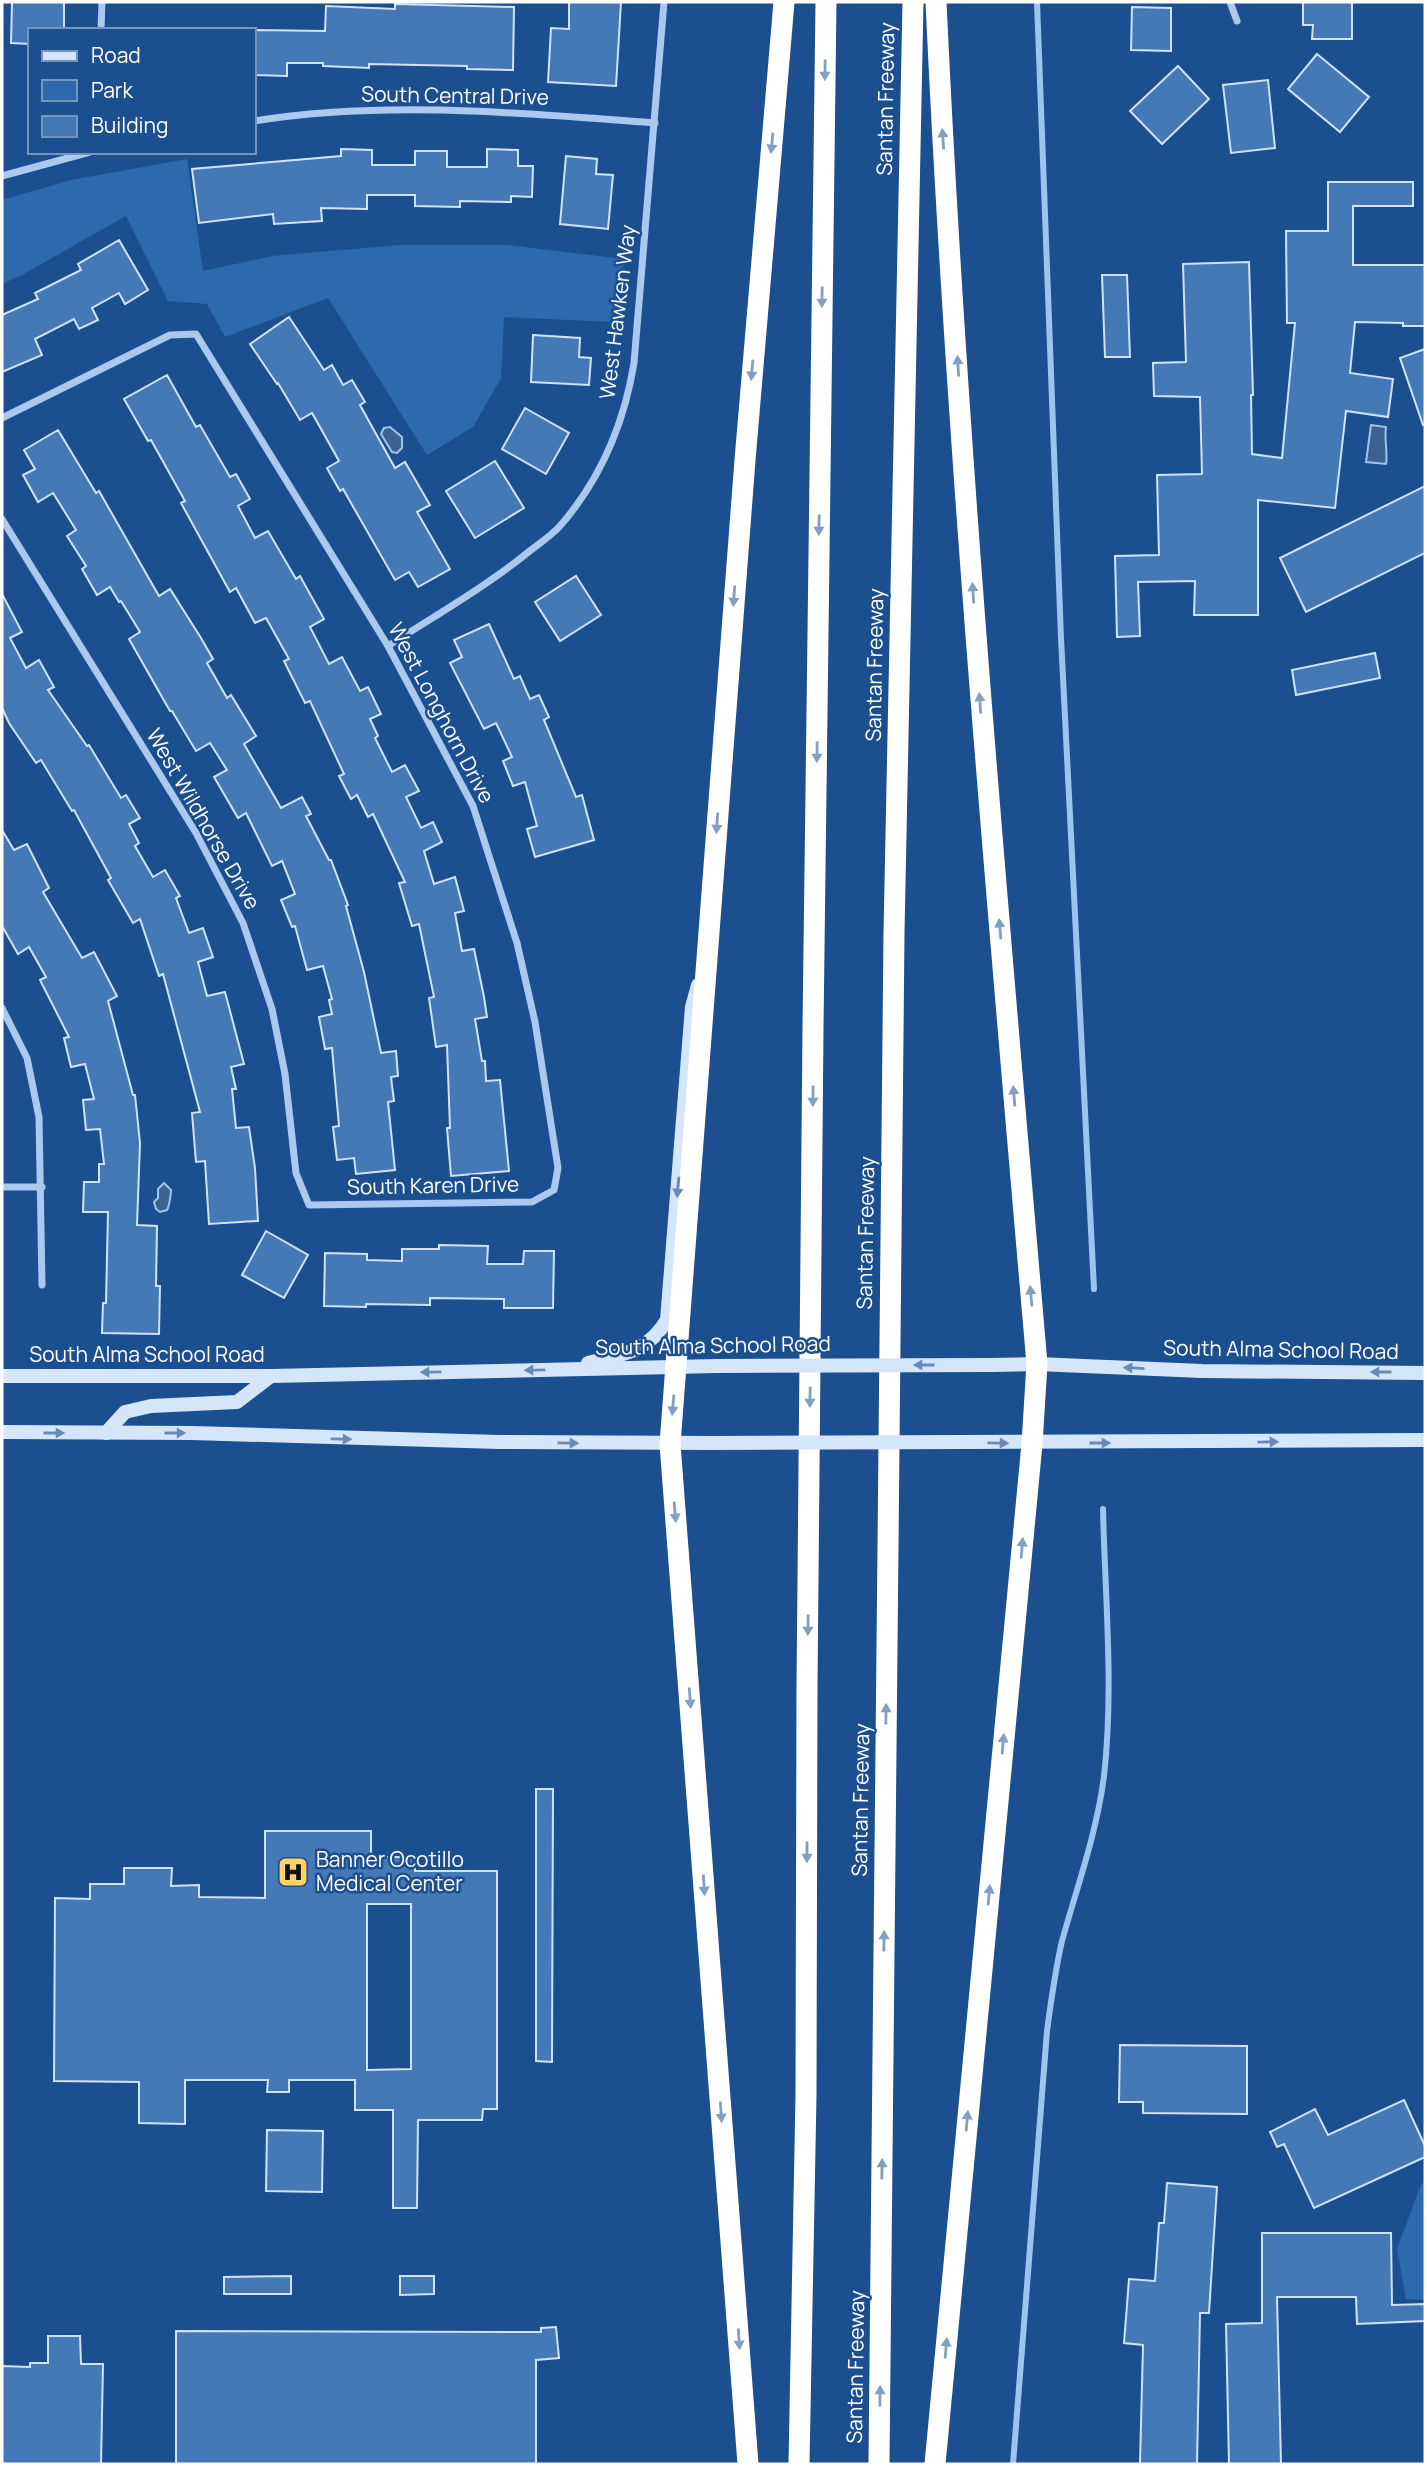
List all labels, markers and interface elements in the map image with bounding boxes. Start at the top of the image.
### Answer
street label: Santan Freeway [870,22,900,176]
legend [28,28,256,154]
text: Road [91,41,141,69]
one-way arrow [819,59,831,81]
text: Park [91,76,133,104]
street label: South Central Drive [361,79,549,111]
text: Building [91,111,168,139]
one-way arrow [937,128,948,150]
one-way arrow [766,132,777,154]
street label: West Hawken Way [592,223,642,401]
one-way arrow [816,287,828,309]
one-way arrow [952,355,963,377]
one-way arrow [746,359,757,381]
one-way arrow [813,514,825,536]
one-way arrow [967,582,978,604]
one-way arrow [729,586,740,608]
street label: Santan Freeway [859,588,889,742]
street label: West Longhorn Drive [382,617,501,808]
one-way arrow [975,691,986,713]
street label: West Wildhorse Drive [141,723,267,914]
one-way arrow [811,742,822,764]
one-way arrow [711,813,722,835]
one-way arrow [994,918,1005,940]
one-way arrow [1008,1085,1019,1107]
one-way arrow [807,1086,818,1108]
street label: Santan Freeway [850,1156,880,1310]
street label: South Karen Drive [347,1170,519,1201]
one-way arrow [672,1176,683,1198]
one-way arrow [1025,1285,1036,1307]
street label: South Alma School Road [595,1329,831,1361]
street label: South Alma School Road [1163,1333,1399,1365]
street label: South Alma School Road [29,1340,265,1368]
one-way arrow [913,1359,935,1371]
one-way arrow [1123,1363,1145,1374]
one-way arrow [524,1364,546,1376]
one-way arrow [1370,1366,1392,1378]
one-way arrow [420,1367,442,1378]
one-way arrow [804,1387,816,1409]
one-way arrow [667,1394,678,1416]
one-way arrow [43,1427,65,1439]
one-way arrow [164,1427,186,1439]
one-way arrow [331,1433,353,1445]
one-way arrow [1257,1436,1279,1448]
one-way arrow [557,1437,579,1449]
one-way arrow [987,1437,1009,1449]
one-way arrow [1089,1437,1111,1449]
one-way arrow [670,1501,681,1523]
one-way arrow [1017,1536,1028,1558]
one-way arrow [802,1614,814,1636]
one-way arrow [685,1687,696,1709]
one-way arrow [880,1702,892,1724]
street label: Santan Freeway [845,1723,875,1877]
one-way arrow [998,1732,1009,1754]
one-way arrow [801,1842,813,1864]
place label: Banner Ocotillo Medical Center [316,1845,464,1897]
hospital icon: Banner Ocotillo Medical Center [276,1855,310,1889]
one-way arrow [699,1874,710,1896]
one-way arrow [984,1883,995,1905]
one-way arrow [878,1930,890,1952]
one-way arrow [716,2101,727,2123]
one-way arrow [962,2110,973,2132]
one-way arrow [876,2157,888,2179]
street label: Santan Freeway [840,2290,870,2444]
one-way arrow [734,2328,745,2350]
one-way arrow [941,2336,952,2358]
one-way arrow [874,2385,886,2407]

